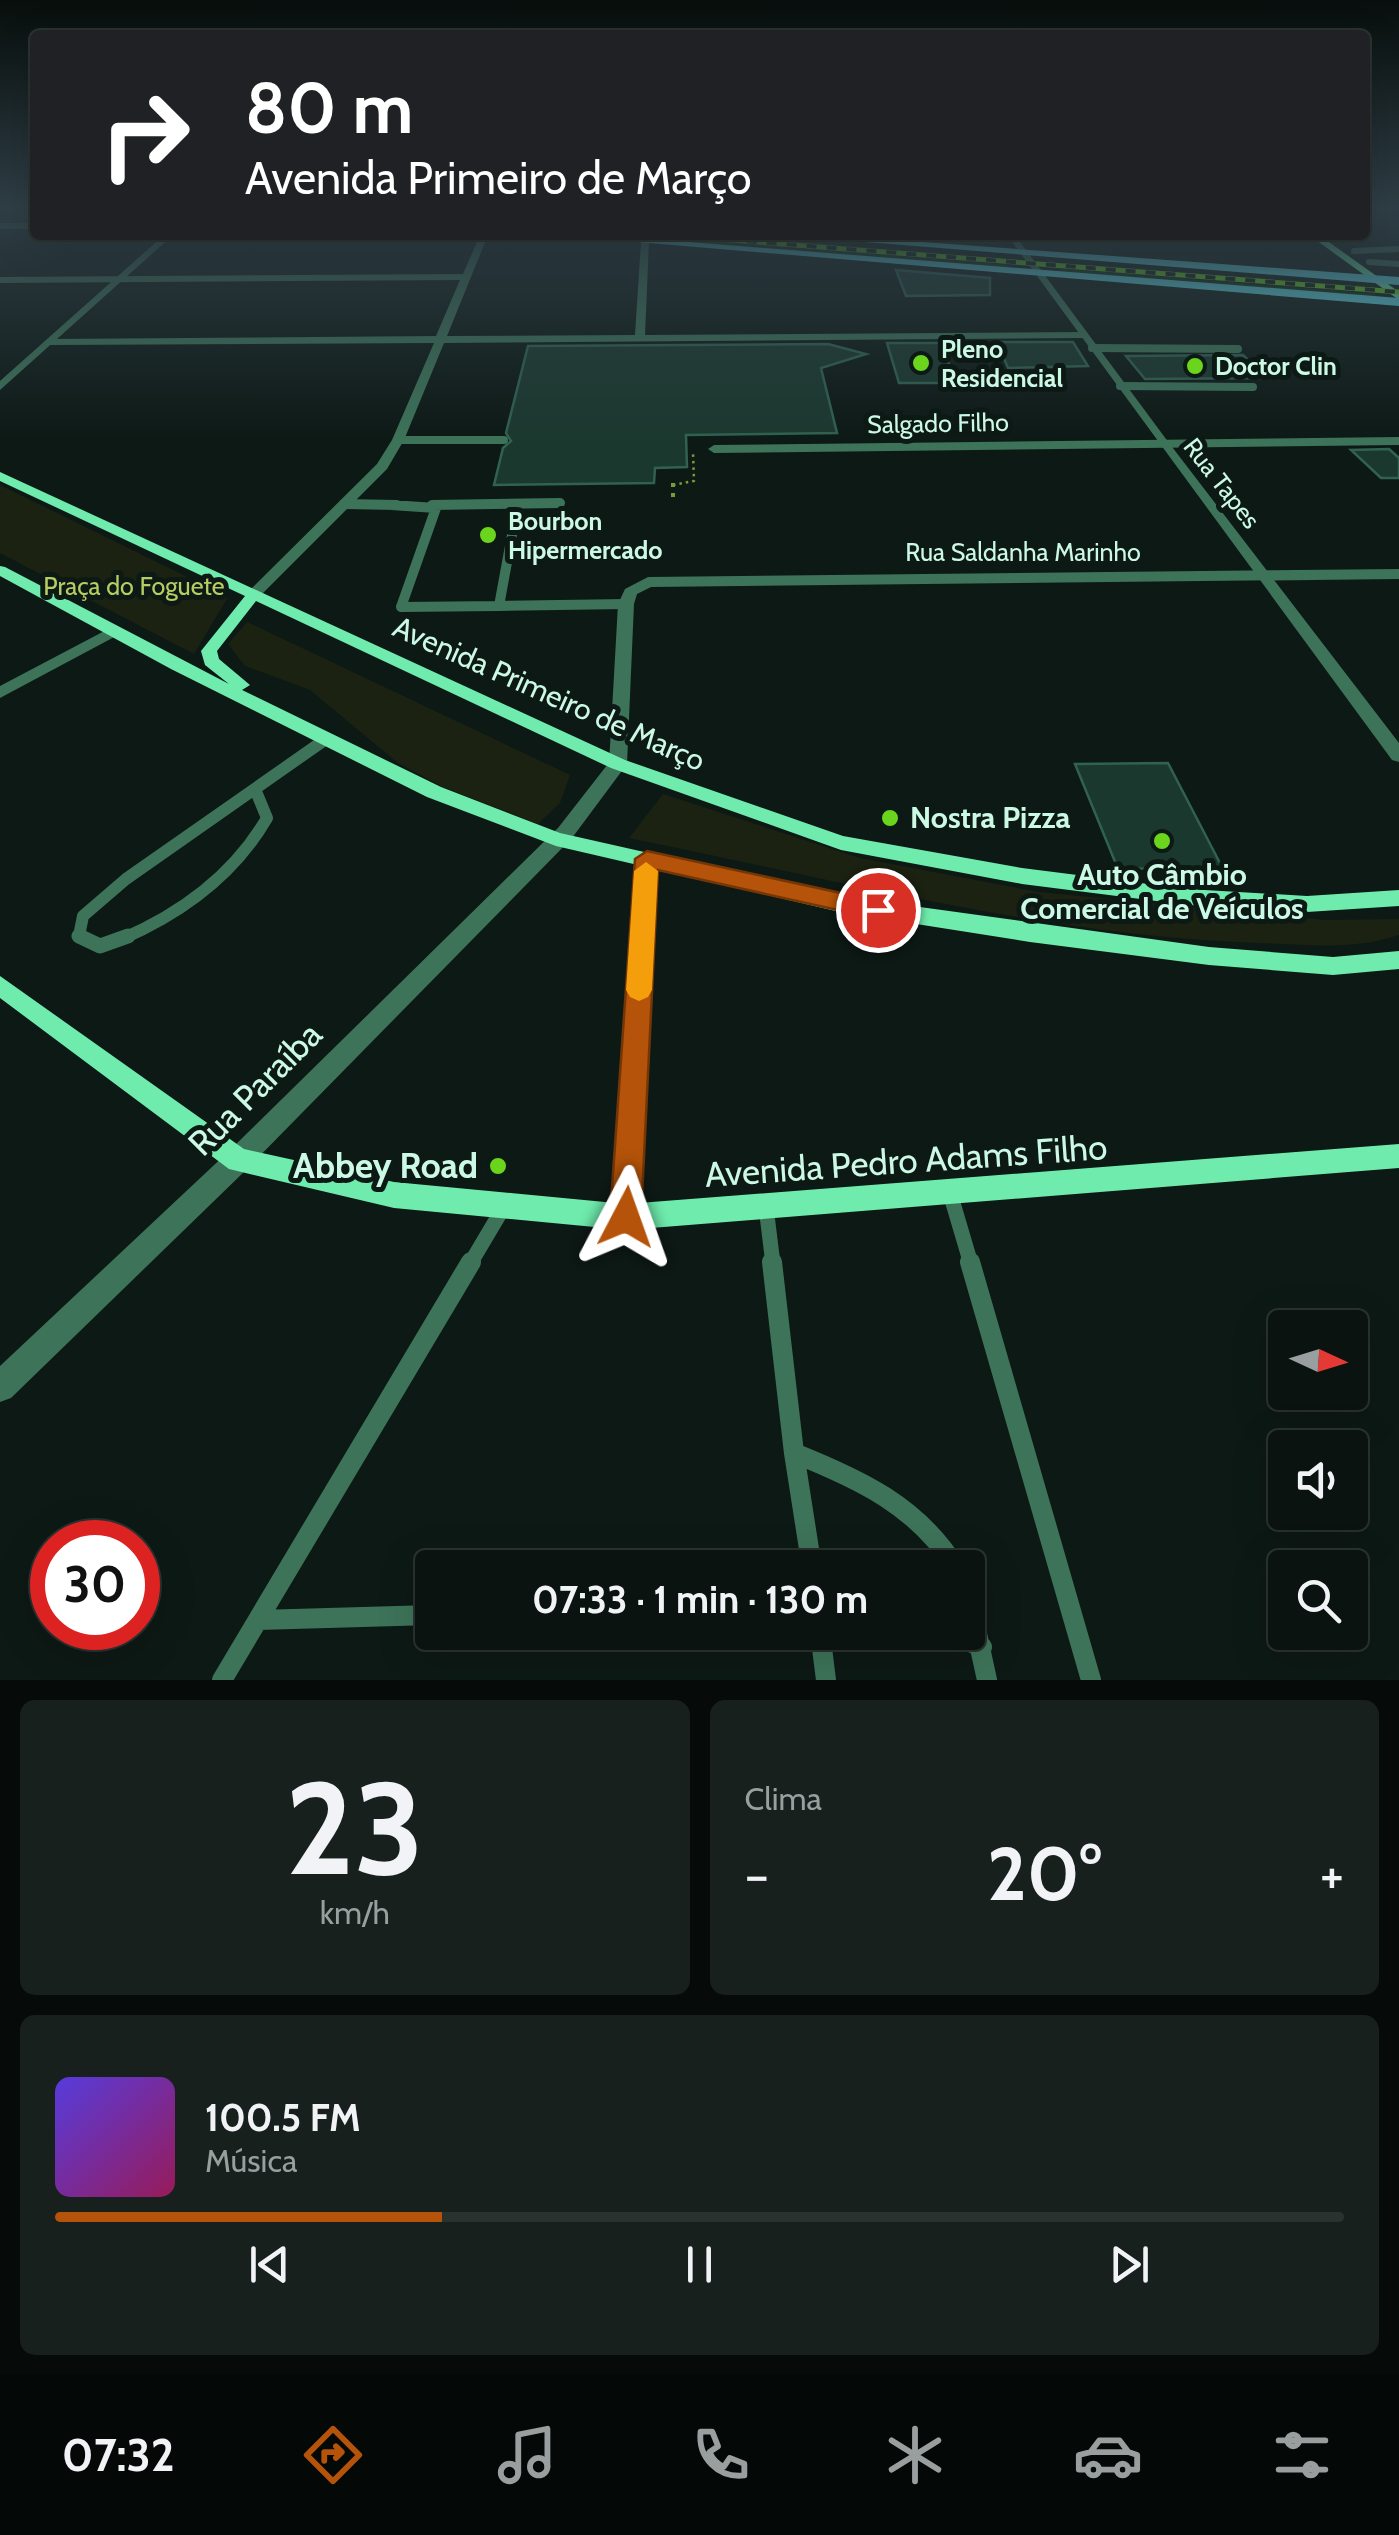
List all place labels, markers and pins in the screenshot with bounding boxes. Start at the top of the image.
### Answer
place label: Pleno Residencial [941,334,1063,393]
place label: Doctor Clin [1215,351,1337,381]
marker: Pleno Residencial [910,352,932,374]
marker: Doctor Clin [1184,355,1206,377]
place label: Bourbon Hipermercado [508,506,662,565]
marker: Bourbon Hipermercado [477,524,499,546]
place label: Nostra Pizza [910,799,1071,836]
marker: Nostra Pizza [879,807,901,829]
marker: Auto Câmbio Comercial de Veículos [1151,830,1173,852]
place label: Auto Câmbio Comercial de Veículos [1020,856,1304,927]
pin [836,868,921,953]
place label: Abbey Road [293,1144,478,1187]
marker: Abbey Road [487,1155,509,1177]

